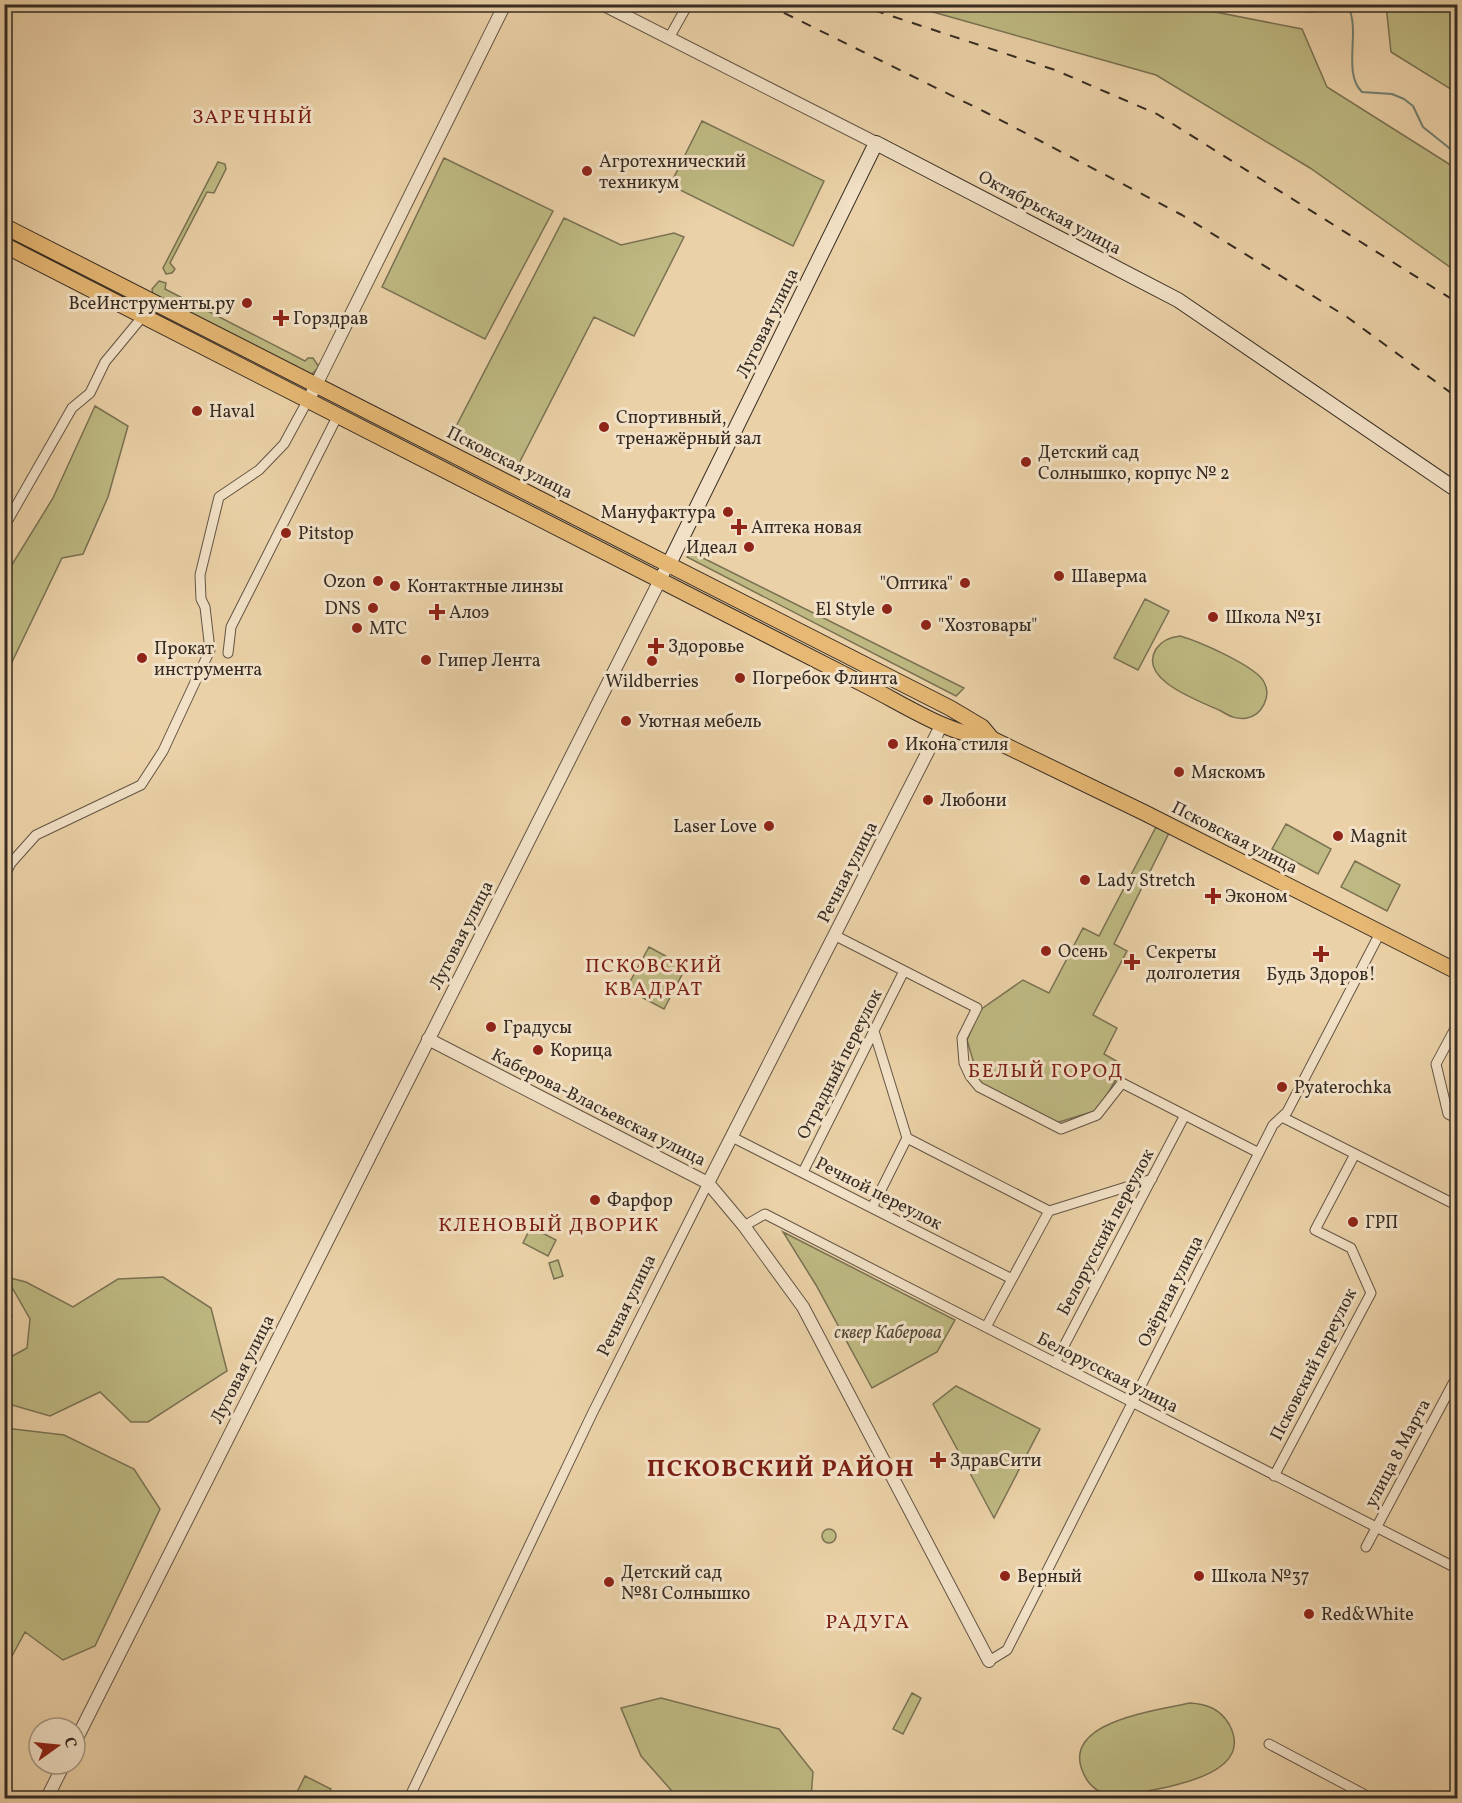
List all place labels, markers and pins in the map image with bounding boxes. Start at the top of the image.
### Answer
place label: Агротехнический техникум [599,150,746,196]
marker: Агротехнический техникум [580,164,594,178]
place label: ВсеИнструменты.ру [68,292,235,317]
marker: ВсеИнструменты.ру [240,296,254,310]
place label: Горздрав [293,307,368,332]
marker: Горздрав [274,311,288,325]
place label: Haval [209,400,255,425]
marker: Haval [190,404,204,418]
place label: Спортивный, тренажёрный зал [616,406,762,452]
marker: Спортивный, тренажёрный зал [597,420,611,434]
place label: Детский сад Солнышко, корпус № 2 [1038,441,1230,487]
marker: Детский сад Солнышко, корпус № 2 [1019,455,1033,469]
place label: Мануфактура [601,501,716,526]
marker: Мануфактура [721,505,735,519]
place label: Аптека новая [751,516,862,541]
marker: Аптека новая [732,520,746,534]
place label: Pitstop [298,522,354,547]
marker: Pitstop [279,526,293,540]
place label: Идеал [686,536,737,561]
marker: Идеал [742,540,756,554]
place label: Шаверма [1071,565,1147,590]
marker: Шаверма [1052,569,1066,583]
place label: Ozon [324,570,366,595]
place label: "Оптика" [880,572,953,597]
marker: Ozon [371,574,385,588]
place label: Контактные линзы [407,575,564,600]
marker: "Оптика" [958,576,972,590]
marker: Контактные линзы [388,579,402,593]
place label: DNS [325,597,361,622]
place label: El Style [815,598,875,623]
marker: DNS [366,601,380,615]
place label: Алоэ [449,601,489,626]
marker: El Style [880,602,894,616]
marker: Алоэ [430,605,444,619]
place label: Школа №31 [1225,606,1322,631]
marker: Школа №31 [1206,610,1220,624]
place label: "Хозтовары" [938,614,1037,639]
place label: МТС [369,617,407,642]
marker: "Хозтовары" [919,618,933,632]
marker: МТС [350,621,364,635]
place label: Здоровье [668,635,744,660]
place label: Прокат инструмента [154,637,262,683]
marker: Здоровье [649,639,663,653]
place label: Гипер Лента [438,649,541,674]
marker: Прокат инструмента [135,651,149,665]
marker: Гипер Лента [419,653,433,667]
marker: Wildberries [645,654,659,668]
place label: Погребок Флинта [752,667,898,692]
place label: Wildberries [605,670,699,695]
marker: Погребок Флинта [733,671,747,685]
place label: Уютная мебель [638,710,762,735]
marker: Уютная мебель [619,714,633,728]
place label: Икона стиля [905,733,1008,758]
marker: Икона стиля [886,737,900,751]
place label: Мяскомъ [1191,761,1266,786]
marker: Мяскомъ [1172,765,1186,779]
place label: Любони [940,789,1007,814]
marker: Любони [921,793,935,807]
place label: Laser Love [673,815,757,840]
marker: Laser Love [762,819,776,833]
place label: Magnit [1350,825,1407,850]
marker: Magnit [1331,829,1345,843]
place label: Lady Stretch [1097,869,1196,894]
marker: Lady Stretch [1078,873,1092,887]
place label: Эконом [1225,885,1288,910]
marker: Эконом [1206,889,1220,903]
place label: Осень [1058,940,1108,965]
place label: Секреты долголетия [1146,941,1240,987]
marker: Осень [1039,944,1053,958]
marker: Будь Здоров! [1314,947,1328,961]
marker: Секреты долголетия [1123,953,1141,971]
place label: Будь Здоров! [1266,963,1376,988]
place label: Градусы [503,1016,572,1041]
marker: Градусы [484,1020,498,1034]
place label: Корица [550,1039,612,1064]
marker: Корица [531,1043,545,1057]
place label: Pyaterochka [1294,1076,1392,1101]
marker: Pyaterochka [1275,1080,1289,1094]
place label: Фарфор [607,1189,673,1214]
marker: Фарфор [588,1193,602,1207]
place label: ГРП [1365,1211,1398,1236]
marker: ГРП [1346,1215,1360,1229]
place label: ЗдравСити [950,1449,1041,1474]
marker: ЗдравСити [931,1453,945,1467]
place label: Детский сад №81 Солнышко [621,1561,750,1607]
place label: Верный [1017,1565,1082,1590]
place label: Школа №37 [1211,1565,1309,1590]
marker: Верный [998,1569,1012,1583]
marker: Школа №37 [1192,1569,1206,1583]
marker: Детский сад №81 Солнышко [602,1575,616,1589]
place label: Red&White [1321,1603,1414,1628]
marker: Red&White [1302,1607,1316,1621]

